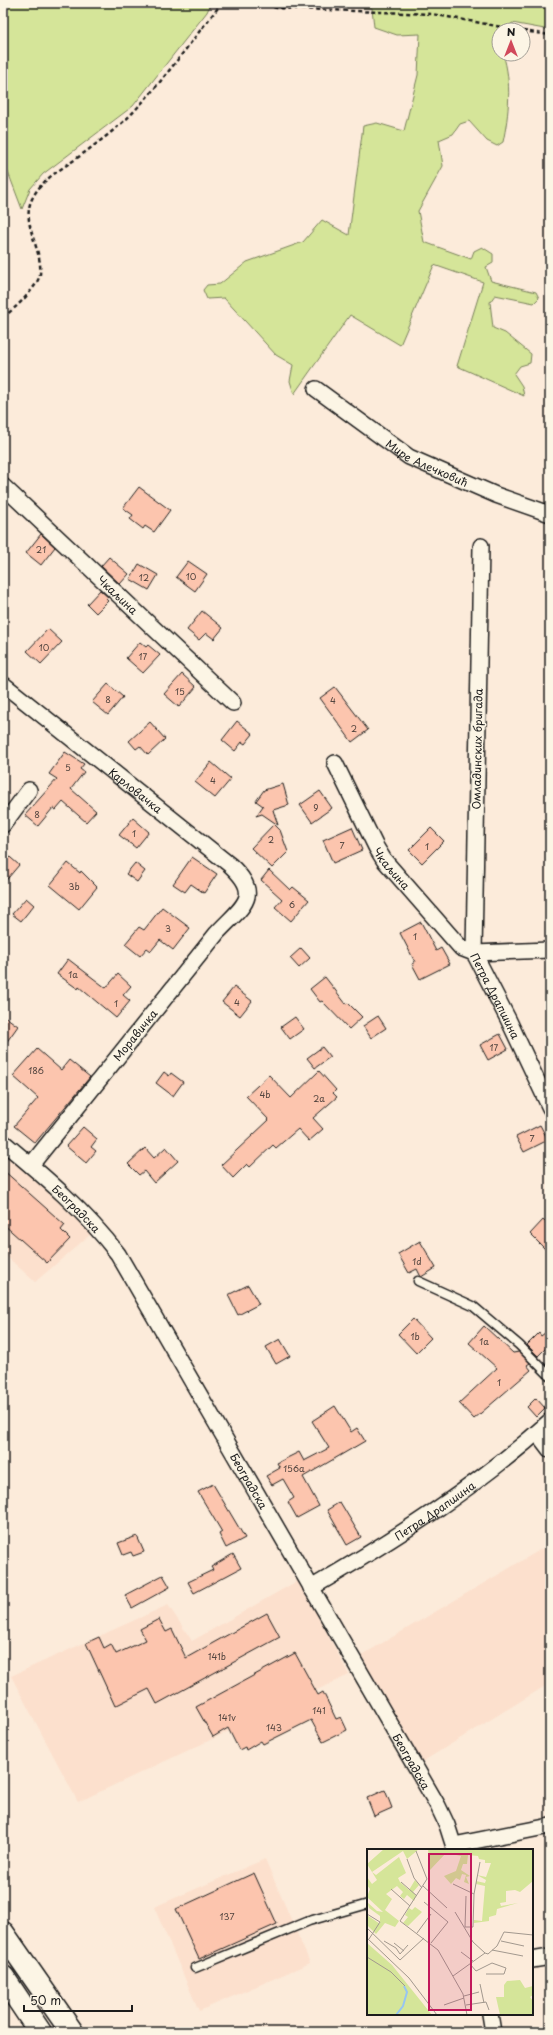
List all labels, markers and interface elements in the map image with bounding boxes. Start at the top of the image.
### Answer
north arrow [491,22,531,62]
text: N [507,23,516,40]
street label: Мире Алечковић [383,435,471,490]
house number: 21 [36,542,46,556]
house number: 10 [186,569,197,583]
house number: 12 [139,570,149,584]
street label: Чкаљина [94,571,142,618]
house number: 10 [39,640,50,654]
house number: 17 [139,649,148,663]
house number: 15 [175,684,185,698]
street label: Омладинских бригада [467,688,487,810]
house number: 8 [105,692,111,706]
house number: 4 [330,693,336,707]
house number: 2 [351,721,357,735]
house number: 5 [65,760,71,774]
street label: Карловачка [105,763,167,817]
house number: 4 [210,773,216,787]
house number: 9 [313,800,319,814]
house number: 8 [34,807,40,821]
house number: 1 [132,826,136,840]
house number: 2 [268,832,274,846]
house number: 7 [339,838,345,852]
house number: 1 [425,839,429,853]
street label: Чкаљина [369,844,414,893]
house number: 3b [68,879,80,893]
house number: 6 [289,897,295,911]
house number: 3 [165,921,171,935]
house number: 1 [413,929,417,943]
street label: Петра Драпшина [467,950,525,1042]
house number: 1a [68,967,78,981]
house number: 4 [234,995,240,1009]
house number: 1 [114,996,118,1010]
street label: Моравичка [109,1005,161,1064]
house number: 17 [490,1040,499,1054]
house number: 186 [28,1063,44,1077]
house number: 4b [259,1087,271,1101]
house number: 2a [313,1091,325,1105]
house number: 7 [529,1131,535,1145]
street label: Београдска [49,1180,105,1236]
house number: 1d [412,1254,422,1268]
house number: 1b [410,1329,420,1343]
house number: 1a [479,1334,489,1348]
house number: 1 [497,1375,501,1389]
street label: Београдска [226,1450,273,1512]
house number: 156a [283,1461,305,1475]
street label: Петра Драпшина [391,1476,478,1544]
house number: 141b [208,1649,226,1663]
house number: 141 [312,1703,326,1717]
house number: 141v [218,1710,236,1724]
house number: 143 [266,1720,282,1734]
street label: Београдска [389,1730,435,1792]
inset map [367,1849,533,2015]
house number: 137 [220,1909,234,1923]
scale bar [24,1987,132,2013]
text: 50 m [30,1991,61,2009]

